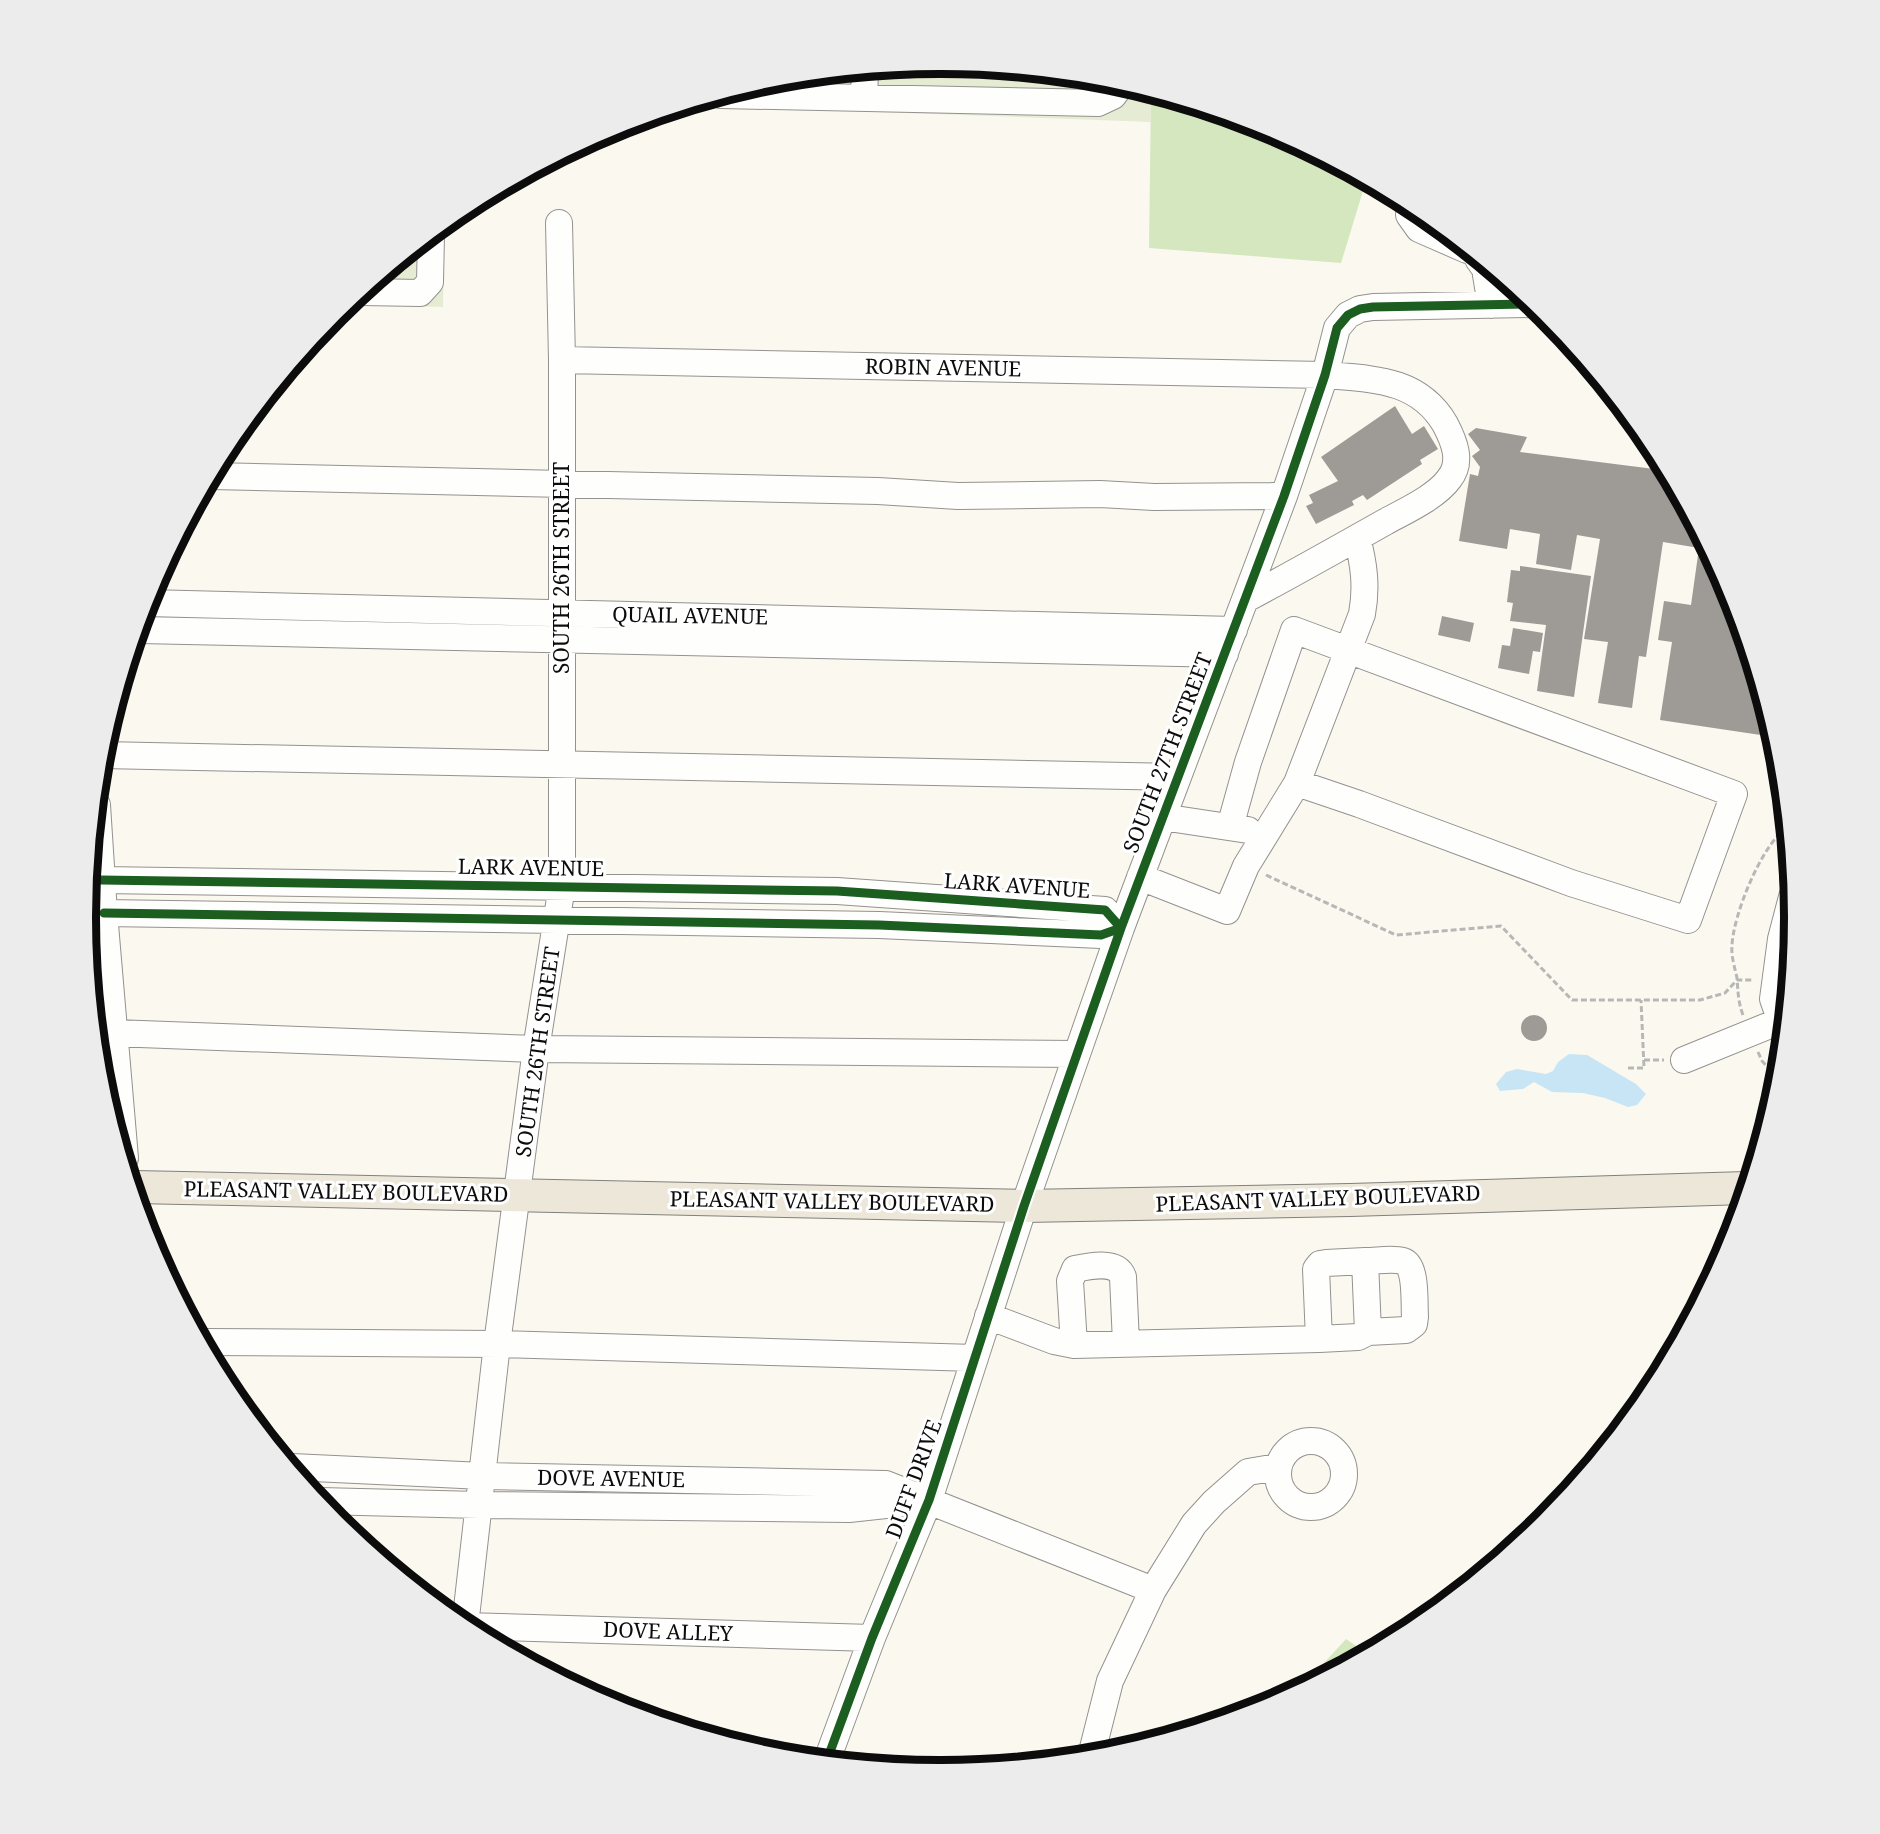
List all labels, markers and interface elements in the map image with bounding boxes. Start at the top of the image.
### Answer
street label: ROBIN AVENUE [865,352,1021,382]
street label: SOUTH 26TH STREET [547,462,575,674]
street label: QUAIL AVENUE [612,600,768,630]
street label: SOUTH 27TH STREET [1116,648,1218,857]
street label: LARK AVENUE [458,852,604,882]
street label: LARK AVENUE [943,866,1091,904]
street label: SOUTH 26TH STREET [508,945,566,1159]
street label: PLEASANT VALLEY BOULEVARD [183,1174,509,1208]
street label: PLEASANT VALLEY BOULEVARD [1155,1178,1481,1218]
street label: PLEASANT VALLEY BOULEVARD [669,1184,995,1218]
street label: DUFF DRIVE [879,1415,948,1542]
street label: DOVE AVENUE [537,1463,685,1493]
street label: DOVE ALLEY [603,1615,734,1647]

